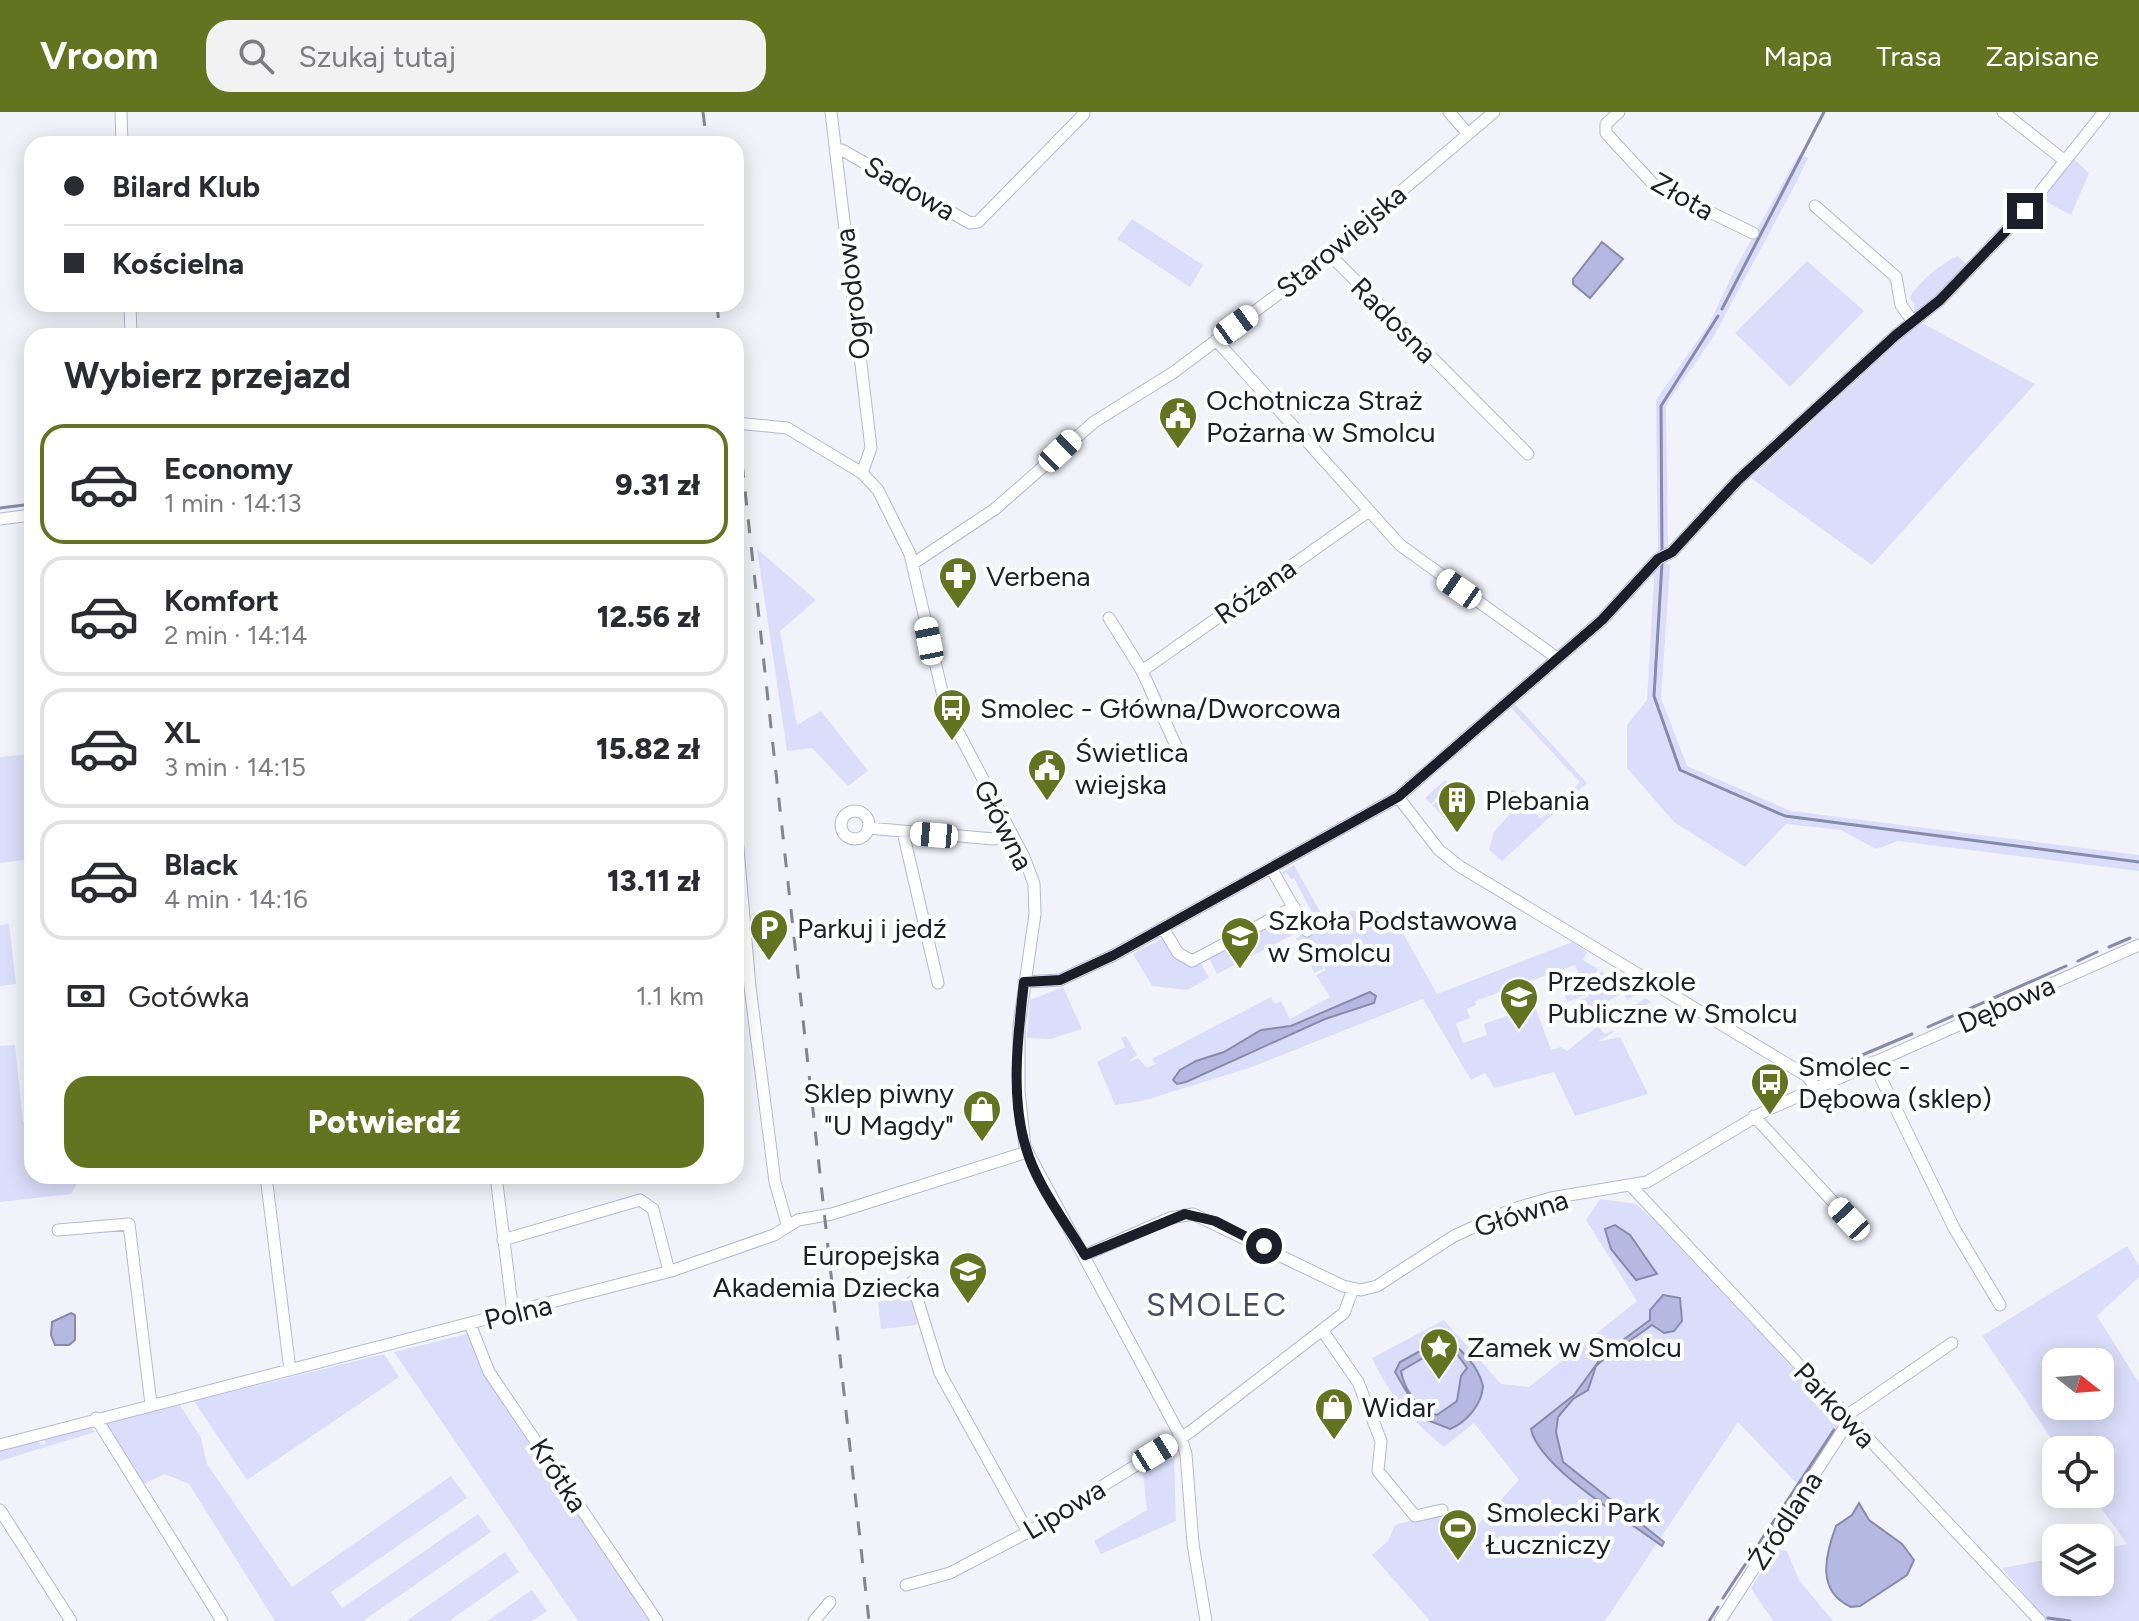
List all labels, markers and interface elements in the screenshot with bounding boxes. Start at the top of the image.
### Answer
search box [206,20,766,92]
text: Vroom [40,33,158,79]
icon: search [234,34,278,78]
text: Szukaj tutaj [298,38,456,75]
text: Mapa [1763,39,1832,73]
text: Trasa [1876,39,1941,73]
text: Zapisane [1985,39,2099,73]
street label: Sadowa [858,148,962,228]
street label: Złota [1646,165,1720,227]
text: Bilard Klub [112,168,260,205]
street label: Starowiejska [1269,177,1413,305]
route end [2007,193,2043,229]
street label: Ogrodowa [827,226,877,362]
text: Kościelna [112,245,244,282]
street label: Radosna [1344,270,1444,370]
car [1210,301,1262,349]
text: Wybierz przejazd [64,354,351,397]
place label: Ochotnicza Straż Pożarna w Smolcu [1206,383,1436,449]
public building icon: Ochotnicza Straż Pożarna w Smolcu [1157,395,1199,450]
car [1034,426,1086,476]
icon: car [68,448,140,520]
text: Economy [164,450,293,487]
text: 9.31 zł [615,466,700,503]
text: 1 min · 14:13 [164,487,302,519]
street label: Różana [1208,551,1302,631]
pharmacy icon: Verbena [937,555,979,610]
place label: Verbena [986,559,1091,593]
car [1432,565,1486,613]
icon: car [68,580,140,652]
text: Komfort [164,582,279,619]
text: 12.56 zł [597,598,700,635]
car [913,615,945,667]
text: 2 min · 14:14 [164,619,307,651]
bus stop icon: Smolec - Główna/Dworcowa [931,687,973,742]
place label: Smolec - Główna/Dworcowa [980,691,1341,725]
icon: car [68,712,140,784]
text: XL [164,714,200,751]
text: 15.82 zł [596,730,700,767]
place label: Świetlica wiejska [1075,735,1189,801]
public building icon: Świetlica wiejska [1026,747,1068,802]
text: 3 min · 14:15 [164,751,306,783]
street label: Główna [967,774,1041,876]
building icon: Plebania [1436,779,1478,834]
place label: Plebania [1485,783,1590,817]
car [909,821,959,849]
icon: car [68,844,140,916]
text: Black [164,846,238,883]
text: 13.11 zł [607,862,700,899]
text: 4 min · 14:16 [164,883,308,915]
place label: Szkoła Podstawowa w Smolcu [1268,903,1517,969]
parking icon: Parkuj i jedź [748,907,790,962]
place label: Parkuj i jedź [797,911,947,945]
school or university icon: Szkoła Podstawowa w Smolcu [1219,915,1261,970]
place label: Przedszkole Publiczne w Smolcu [1547,964,1798,1030]
street label: Dębowa [1952,968,2060,1040]
icon: cash [64,974,108,1018]
school or university icon: Przedszkole Publiczne w Smolcu [1498,976,1540,1031]
text: Gotówka [128,978,250,1015]
text: 1.1 km [636,980,704,1012]
place label: Smolec - Dębowa (sklep) [1798,1049,1992,1115]
bus stop icon: Smolec - Dębowa (sklep) [1749,1061,1791,1116]
button: Potwierdź [64,1076,704,1168]
place label: Sklep piwny "U Magdy" [803,1076,954,1142]
shop icon: Sklep piwny "U Magdy" [961,1088,1003,1143]
street label: Główna [1470,1182,1572,1244]
car [1824,1193,1874,1245]
route start [1246,1228,1282,1264]
place label: Europejska Akademia Dziecka [713,1238,940,1304]
school or university icon: Europejska Akademia Dziecka [947,1250,989,1305]
district label: SMOLEC [1146,1286,1288,1324]
street label: Polna [481,1287,555,1337]
place icon: Zamek w Smolcu [1418,1326,1460,1381]
place label: Zamek w Smolcu [1467,1330,1682,1364]
north arrow [2042,1348,2114,1420]
map controls [2042,1348,2114,1596]
street label: Parkowa [1787,1355,1883,1455]
shop icon: Widar [1313,1386,1355,1441]
place label: Widar [1362,1390,1436,1424]
car [1128,1430,1182,1476]
street label: Krótka [523,1432,595,1518]
button: locate [2042,1436,2114,1508]
street label: Źródlana [1741,1464,1829,1576]
street label: Lipowa [1017,1471,1111,1547]
place label: Smolecki Park Łuczniczy [1486,1495,1661,1561]
sports icon: Smolecki Park Łuczniczy [1437,1507,1479,1562]
button: layers [2042,1524,2114,1596]

